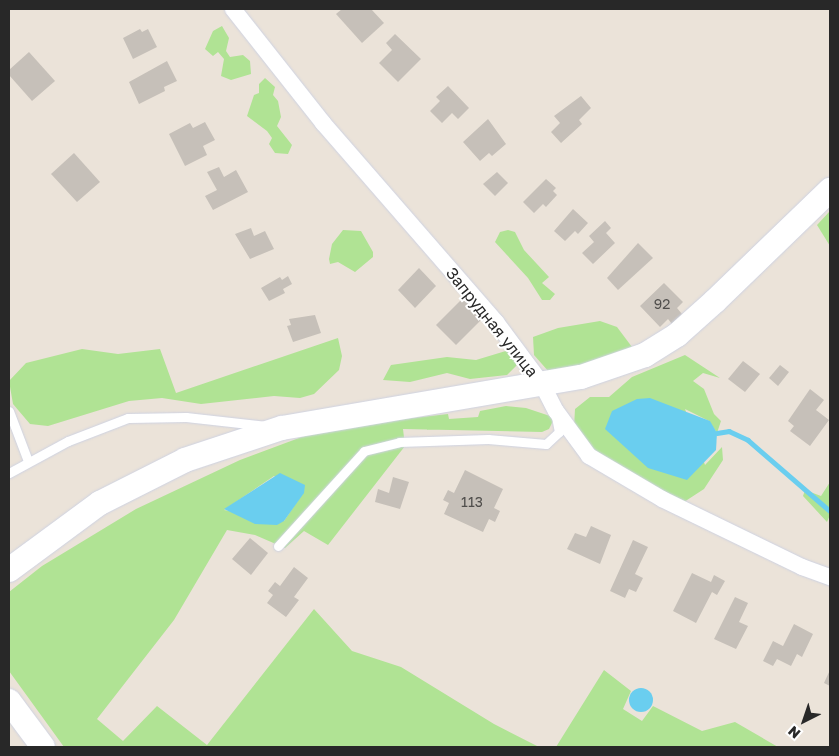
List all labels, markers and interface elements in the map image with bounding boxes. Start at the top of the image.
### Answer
street label: Запрудная улица [442,263,542,381]
house number: 92 [654,296,670,312]
house number: 113 [461,494,483,510]
north arrow [779,696,829,746]
text: N [784,723,803,743]

